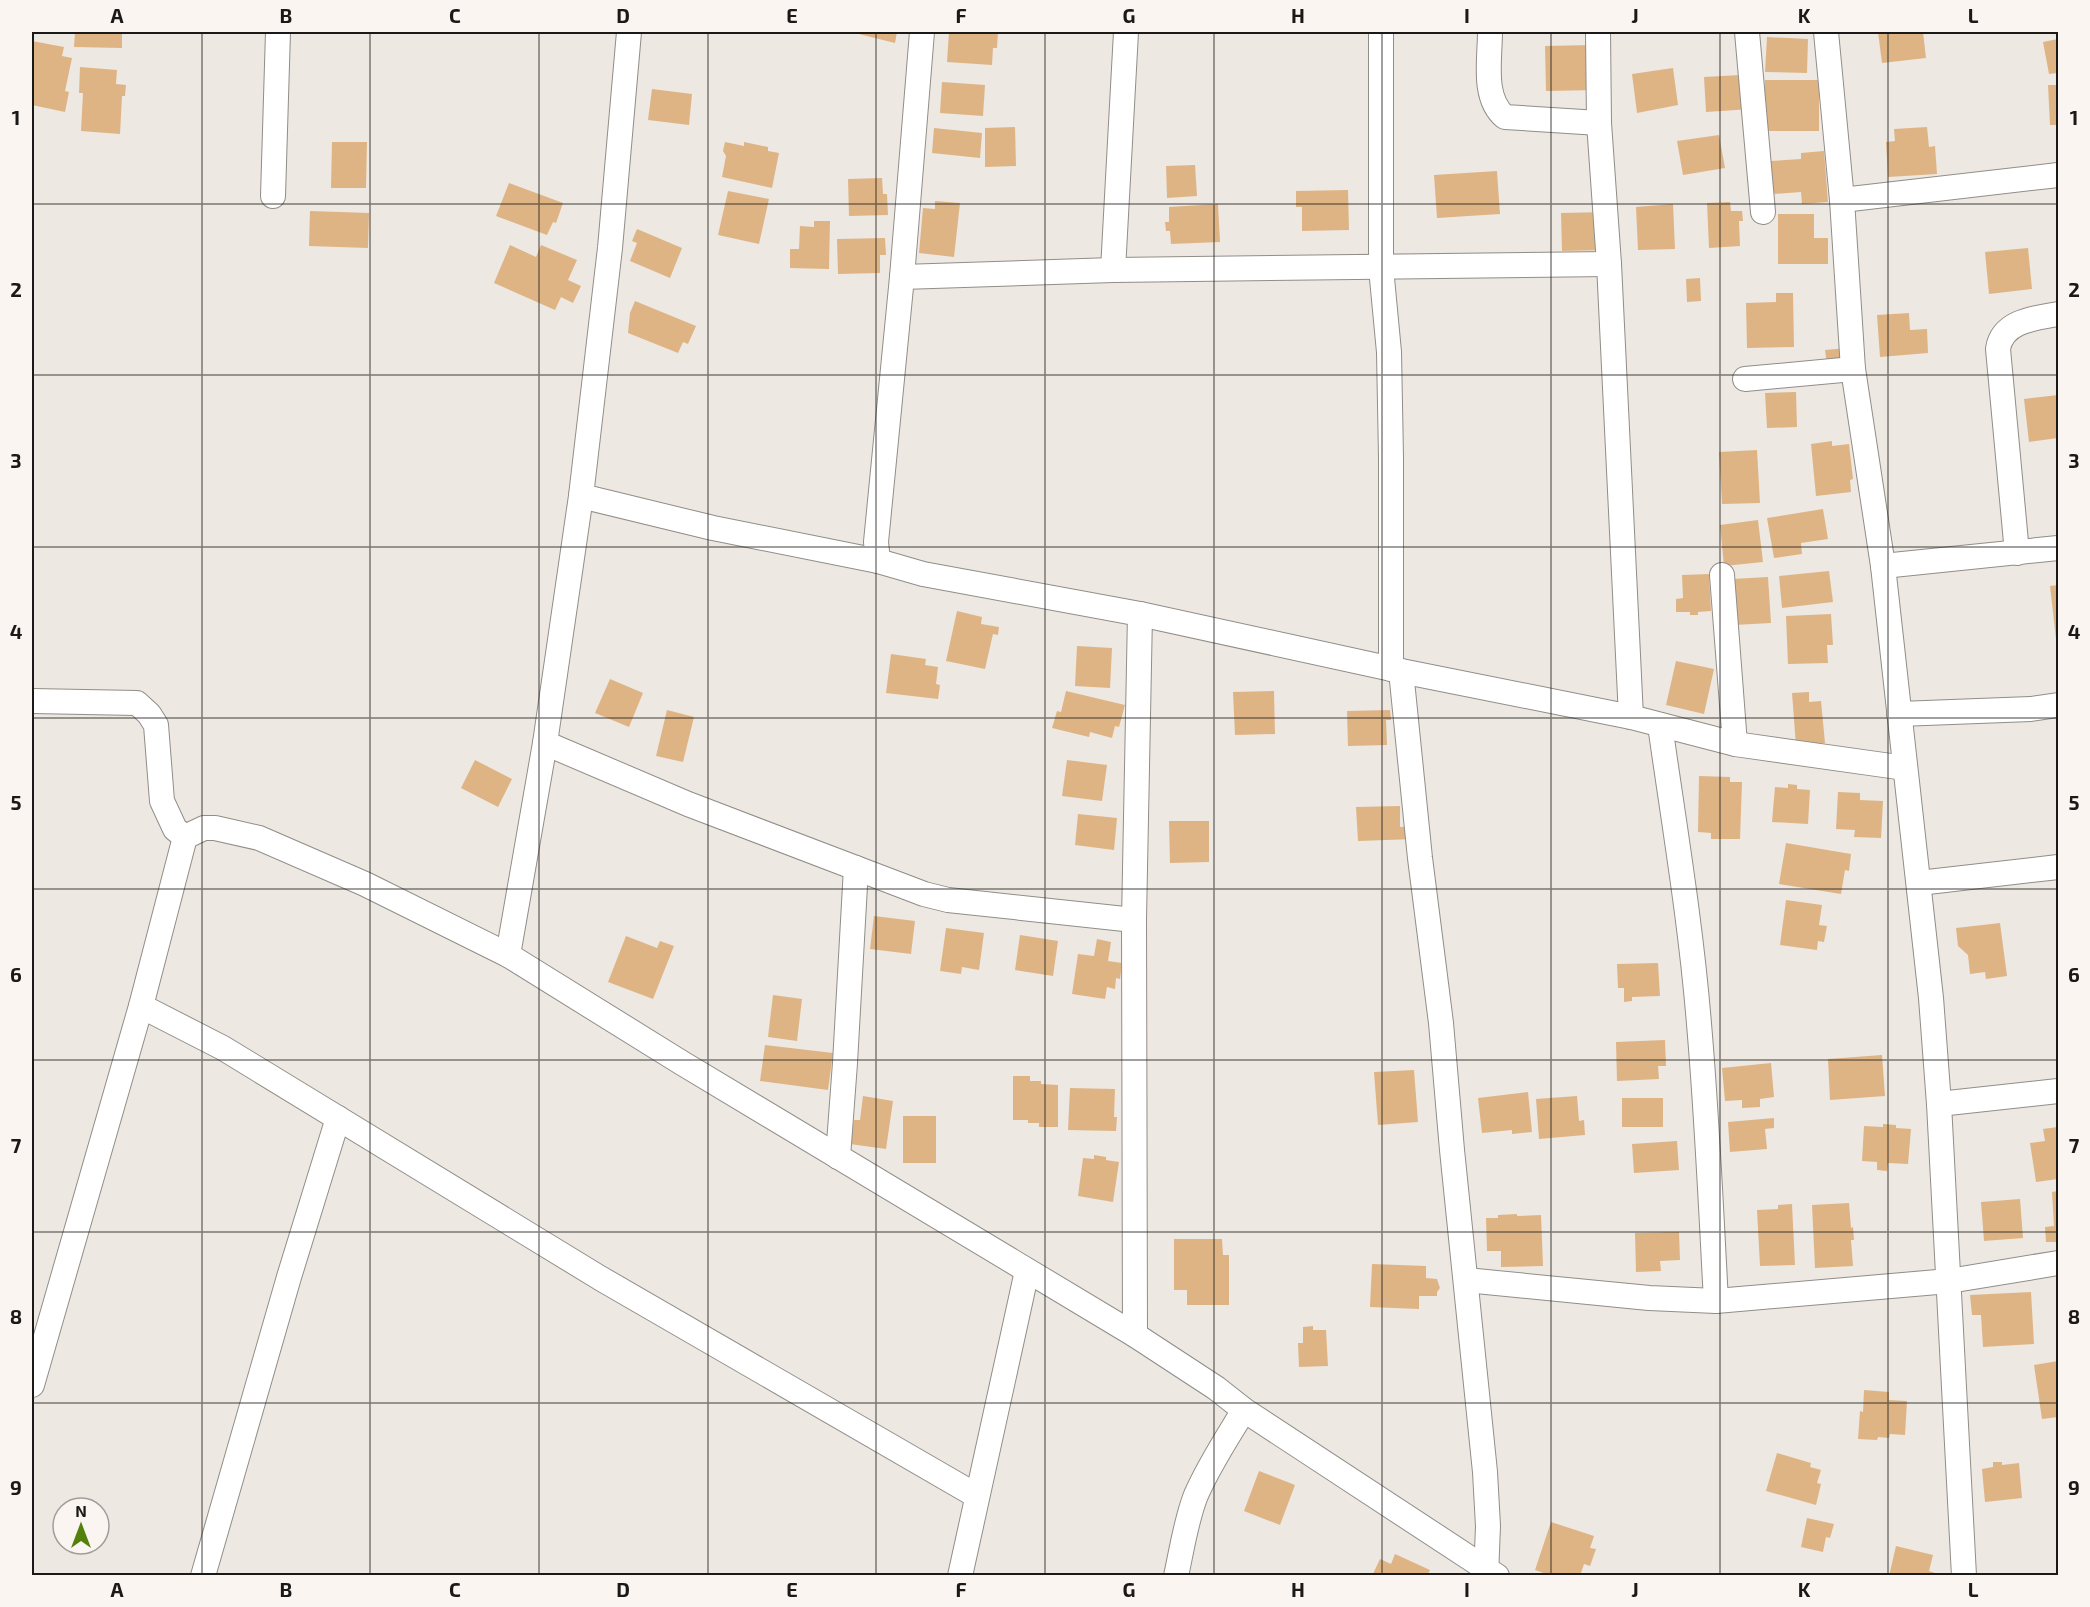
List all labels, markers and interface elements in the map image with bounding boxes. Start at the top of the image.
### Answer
text: A [110,3,124,27]
text: B [280,3,292,27]
text: C [449,3,461,27]
text: D [616,3,630,27]
text: E [786,3,798,27]
text: F [955,3,967,27]
text: G [1123,3,1135,27]
text: H [1291,3,1305,27]
text: I [1464,3,1470,27]
text: J [1631,3,1639,27]
text: K [1798,3,1811,27]
text: L [1968,3,1979,27]
text: 1 [12,105,20,129]
text: 1 [2070,105,2078,129]
text: 2 [10,277,22,301]
text: 2 [2068,277,2080,301]
text: 3 [10,448,22,472]
text: 3 [2068,448,2080,472]
text: 4 [10,619,23,643]
text: 4 [2068,619,2081,643]
text: 5 [10,790,22,814]
text: 5 [2068,790,2080,814]
text: 6 [10,962,22,986]
text: 6 [2068,962,2080,986]
text: 7 [11,1133,22,1157]
text: 7 [2069,1133,2080,1157]
text: 8 [10,1304,22,1328]
text: 8 [2068,1304,2080,1328]
text: 9 [10,1475,22,1499]
text: 9 [2068,1475,2080,1499]
north arrow [51,1496,111,1556]
text: N [75,1501,87,1520]
text: A [110,1577,124,1601]
text: B [280,1577,292,1601]
text: C [449,1577,461,1601]
text: D [616,1577,630,1601]
text: E [786,1577,798,1601]
text: F [955,1577,967,1601]
text: G [1123,1577,1135,1601]
text: H [1291,1577,1305,1601]
text: I [1464,1577,1470,1601]
text: J [1631,1577,1639,1601]
text: K [1798,1577,1811,1601]
text: L [1968,1577,1979,1601]

